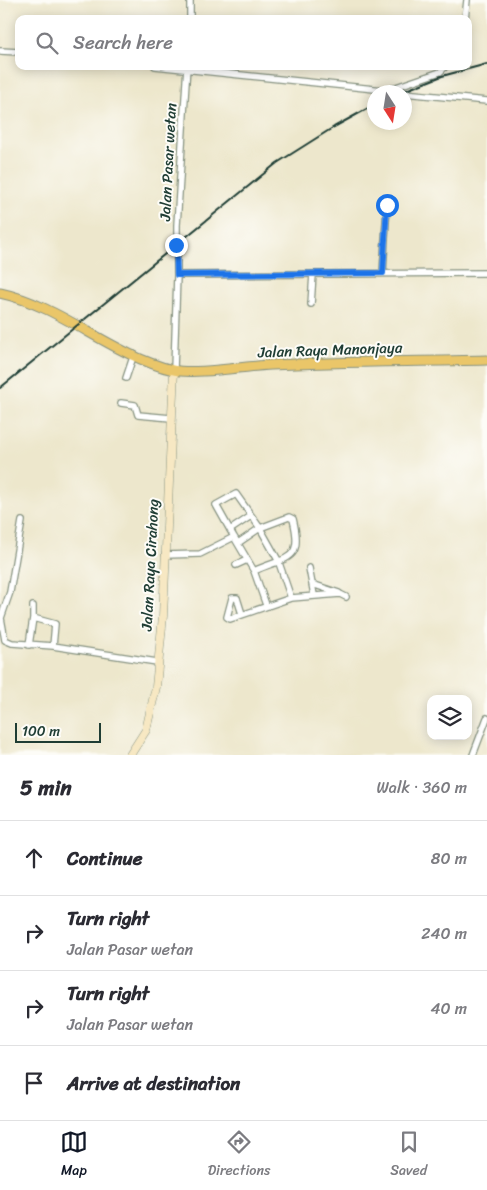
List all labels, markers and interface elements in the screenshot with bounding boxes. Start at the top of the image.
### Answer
search box [15,15,472,70]
text: Search here [73,26,173,59]
icon: search [33,29,61,57]
north arrow [367,85,412,130]
street label: Jalan Pasar wetan [152,102,184,223]
route start [376,194,399,217]
route end [165,234,188,257]
street label: Jalan Raya Manonjaya [256,334,403,366]
street label: Jalan Raya Cirahong [134,498,166,633]
map controls [427,695,472,740]
button: layers [427,695,472,740]
text: 100 m [22,719,60,744]
scale bar [15,720,101,743]
text: 5 min [20,769,72,807]
text: Walk · 360 m [377,773,467,802]
text: Continue [67,842,143,875]
icon: ahead [20,844,48,872]
text: 80 m [431,844,467,873]
text: Turn right [67,902,149,935]
icon: right [20,919,48,947]
text: 240 m [421,919,467,948]
text: Jalan Pasar wetan [67,935,193,964]
text: Turn right [67,977,149,1010]
icon: right [20,994,48,1022]
text: 40 m [430,994,467,1023]
text: Jalan Pasar wetan [67,1010,193,1039]
text: Arrive at destination [67,1067,240,1100]
icon: arrive [20,1069,48,1097]
tab: Map [60,1128,88,1183]
tab: Directions [208,1128,270,1183]
tab: Saved [390,1128,427,1183]

